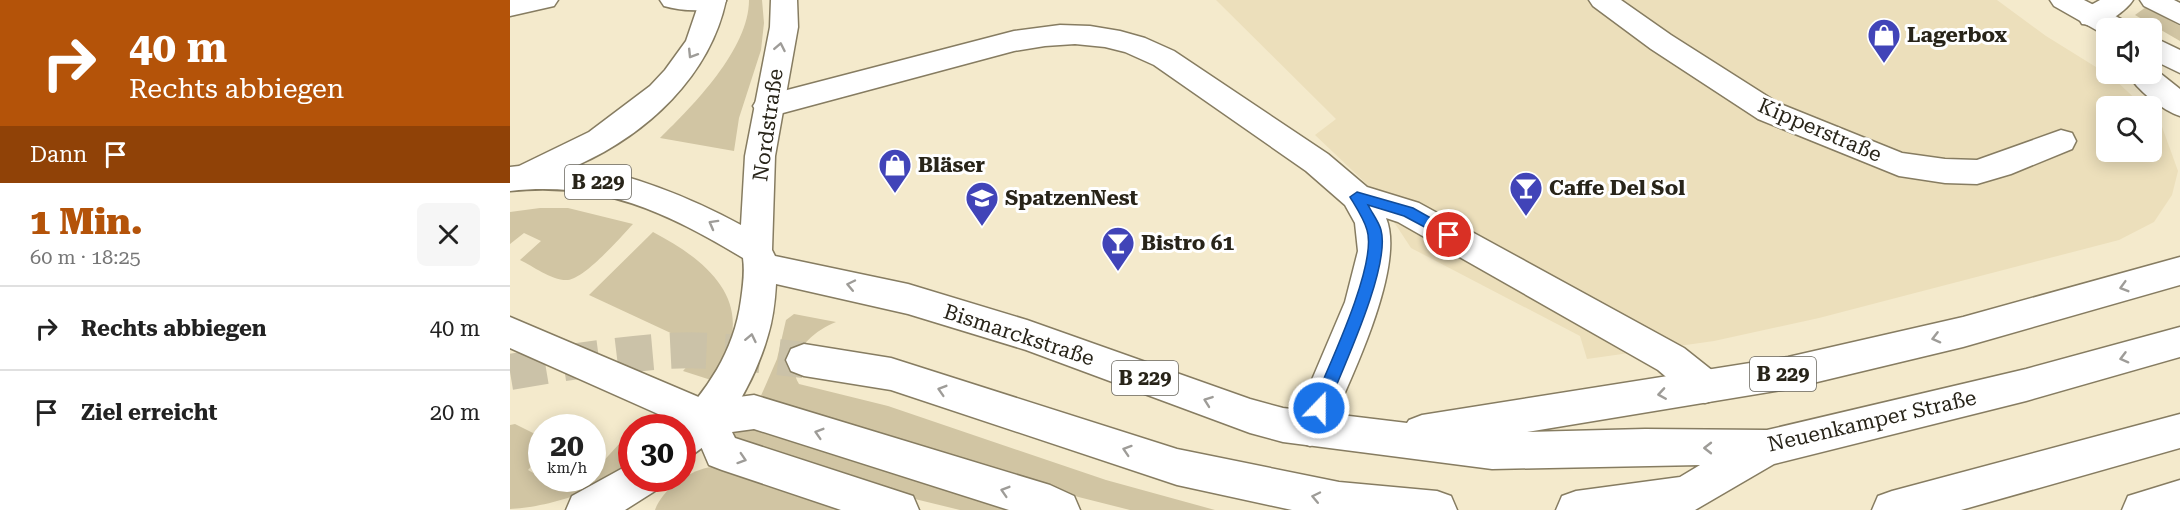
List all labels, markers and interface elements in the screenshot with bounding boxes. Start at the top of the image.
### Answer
shop icon: Lagerbox [1866,17,1902,64]
map controls [2096,18,2162,162]
button: sound [2096,18,2162,84]
text: 40 m [129,23,227,72]
place label: Lagerbox [1907,23,2008,47]
icon: right [30,24,108,102]
one-way arrow [772,42,785,52]
one-way arrow [688,48,700,58]
street label: Nordstraße [748,67,788,183]
text: Rechts abbiegen [129,73,344,105]
street label: Kipperstraße [1755,93,1885,167]
button: search [2096,96,2162,162]
icon: arrive [99,138,132,171]
text: Dann [30,142,87,167]
shop icon: Bläser [877,147,913,194]
place label: Bläser [918,153,986,177]
road number: B 229 [565,165,631,199]
bar icon: Caffe Del Sol [1508,170,1544,217]
place label: Caffe Del Sol [1549,176,1685,200]
school or university icon: SpatzenNest [964,180,1000,227]
place label: SpatzenNest [1005,186,1139,210]
text: 1 Min. [30,201,143,243]
button: close [417,203,480,266]
pin [1423,209,1474,260]
icon: arrive [1432,218,1465,251]
one-way arrow [709,220,719,231]
bar icon: Bistro 61 [1100,225,1136,272]
place label: Bistro 61 [1141,231,1234,255]
text: 60 m · 18:25 [30,245,141,269]
one-way arrow [846,280,856,293]
one-way arrow [2119,280,2130,292]
street label: Bismarckstraße [941,299,1097,371]
icon: right [30,312,63,345]
text: Rechts abbiegen [81,316,267,341]
text: 40 m [430,316,480,341]
one-way arrow [1931,331,1941,344]
one-way arrow [743,333,756,343]
one-way arrow [2119,351,2129,363]
road number: B 229 [1750,357,1816,391]
road number: B 229 [1112,361,1178,395]
position arrow [1287,376,1351,440]
one-way arrow [937,385,948,397]
street label: Neuenkamper Straße [1765,385,1979,457]
one-way arrow [1658,387,1667,399]
icon: arrive [30,396,63,429]
one-way arrow [1203,396,1214,409]
text: Ziel erreicht [81,400,217,425]
text: 20 m [430,400,480,425]
speed limit sign: 30 [618,414,696,492]
text: 20 [550,428,584,463]
one-way arrow [814,428,825,440]
one-way arrow [1704,442,1713,454]
one-way arrow [1122,445,1133,457]
one-way arrow [736,452,747,464]
text: km/h [547,459,587,477]
one-way arrow [1000,486,1011,498]
one-way arrow [1312,491,1322,504]

